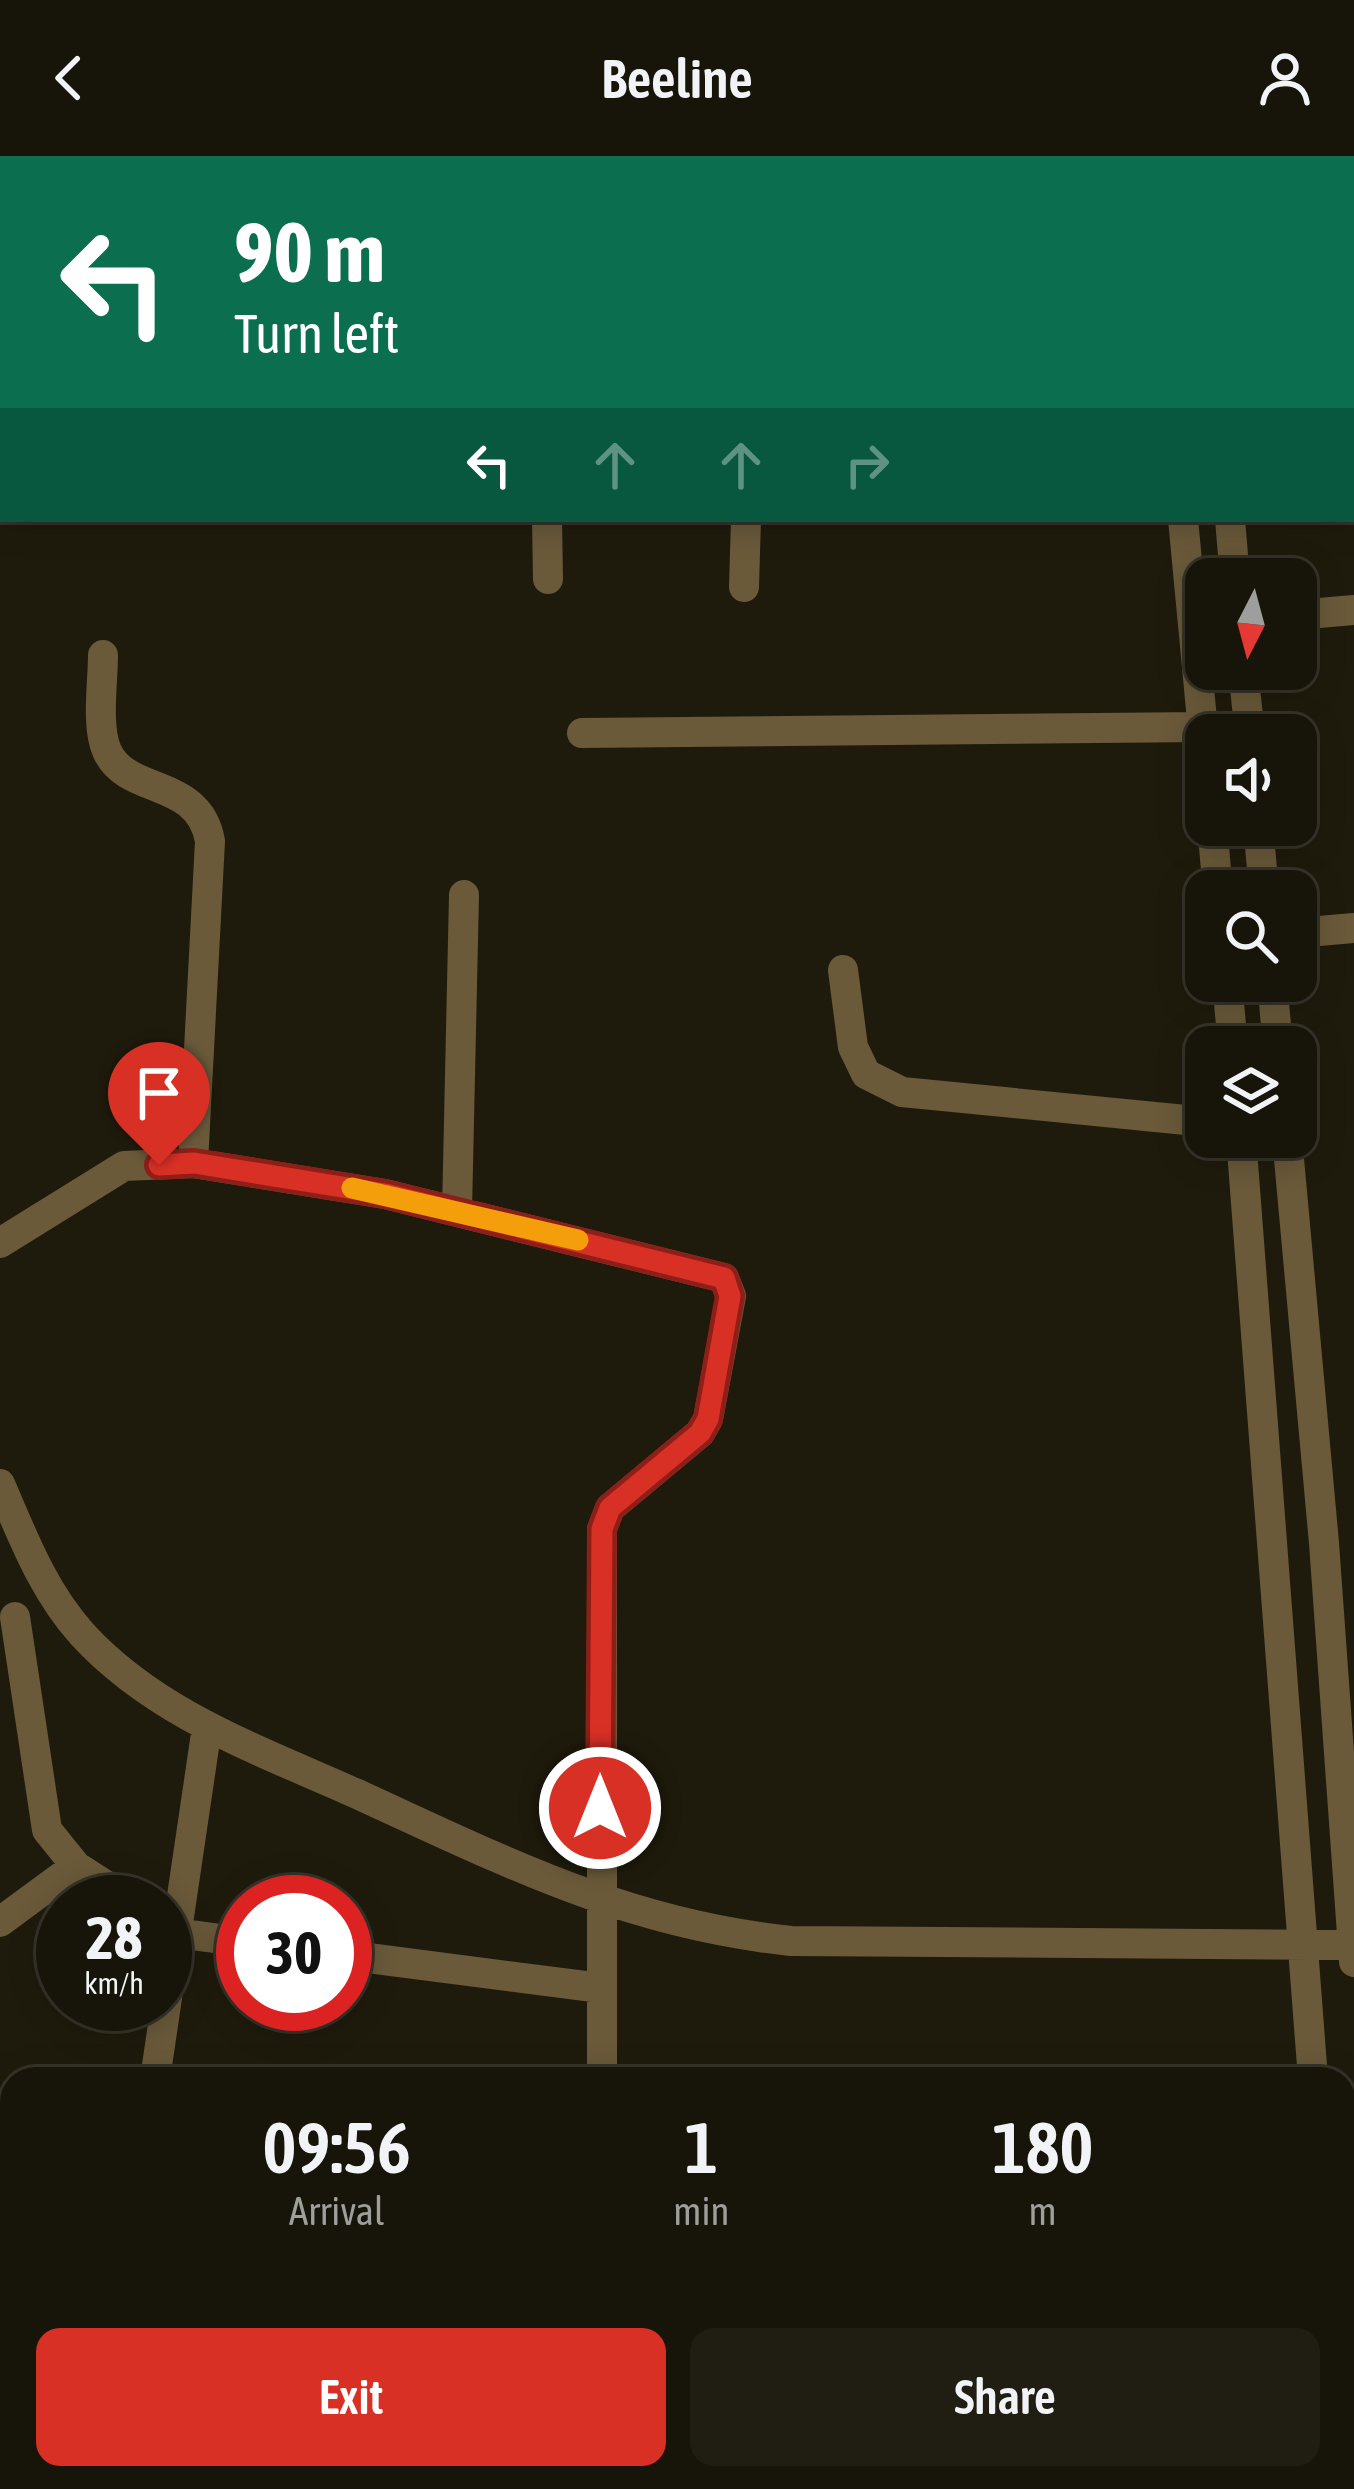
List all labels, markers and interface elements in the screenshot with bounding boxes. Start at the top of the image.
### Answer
icon: back [36,45,102,111]
icon: person [1252,45,1318,111]
text: Beeline [601,48,753,109]
icon: left [36,204,192,360]
text: 90 m [234,204,385,300]
text: Turn left [234,303,399,364]
icon: left [456,432,522,498]
icon: ahead [582,432,648,498]
icon: ahead [708,432,774,498]
icon: right [834,432,900,498]
north arrow [1185,558,1317,690]
map controls [1185,558,1317,1158]
button: sound [1185,714,1317,846]
button: search [1185,870,1317,1002]
button: layers [1185,1026,1317,1158]
pin [108,1042,210,1165]
icon: arrive [126,1060,192,1126]
position arrow [537,1745,663,1871]
speed limit sign: 30 [216,1875,372,2031]
text: 28 [86,1903,142,1972]
text: km/h [84,1966,144,2000]
text: 09:56 [263,2106,411,2188]
text: 1 [684,2106,718,2188]
text: 180 [992,2106,1093,2188]
text: Arrival [289,2189,384,2233]
text: min [673,2189,729,2233]
text: m [1029,2189,1057,2233]
button: Exit [36,2328,666,2466]
button: Share [690,2328,1320,2466]

